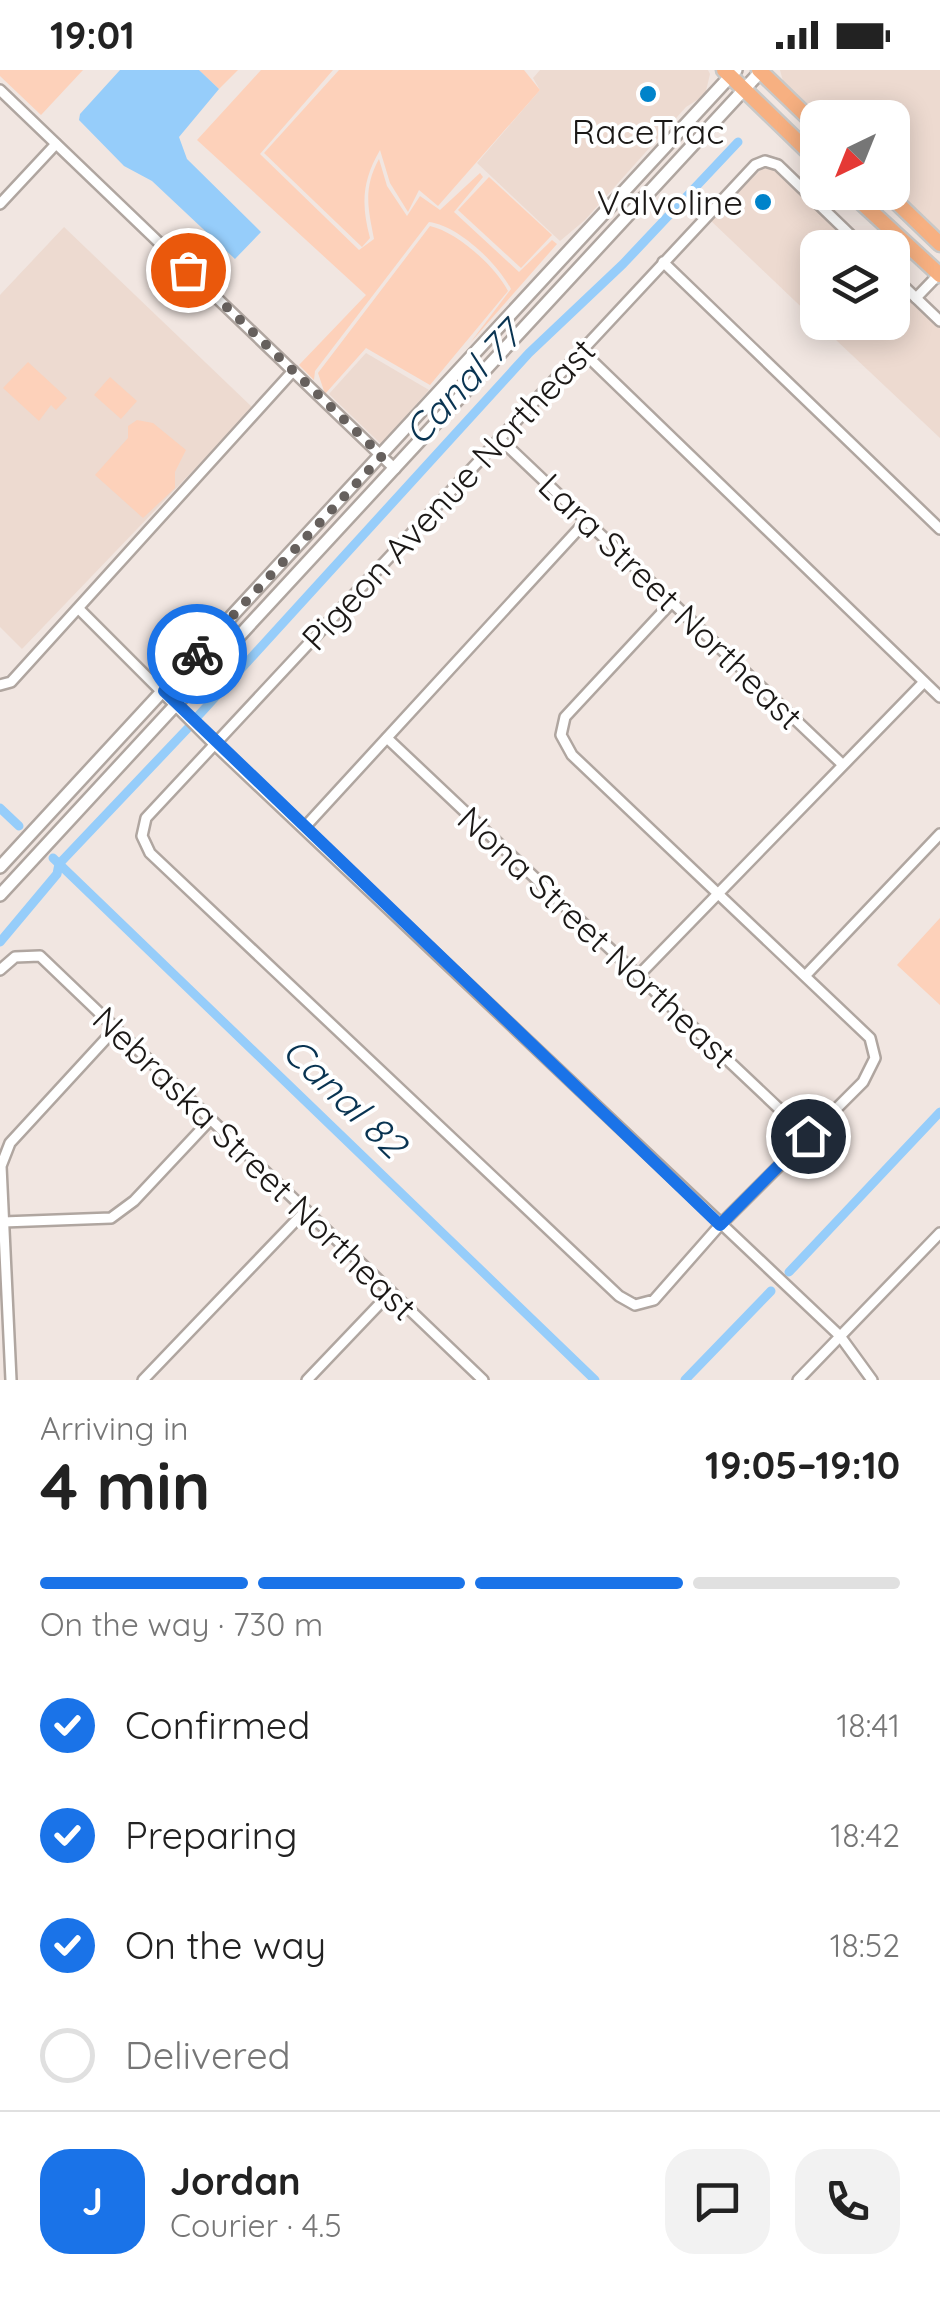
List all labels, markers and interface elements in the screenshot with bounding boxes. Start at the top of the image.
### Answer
text: 19:01 [50,11,135,59]
marker: RaceTrac [637,83,659,105]
north arrow [800,100,910,210]
map controls [800,100,910,340]
place label: RaceTrac [572,109,724,153]
place label: Valvoline [597,180,743,224]
marker: Valvoline [752,191,774,213]
pin [146,228,231,313]
button: layers [800,230,910,340]
icon: bag [161,243,216,298]
water label: Canal 77 [393,307,535,455]
street label: Pigeon Avenue Northeast [292,329,604,659]
street label: Lara Street Northeast [530,464,812,738]
courier [147,604,247,704]
icon: bike [170,627,225,682]
street label: Nona Street Northeast [449,797,745,1077]
street label: Nebraska Street Northeast [84,997,426,1329]
water label: Canal 82 [273,1026,419,1170]
pin [766,1094,851,1179]
icon: home [781,1109,836,1164]
text: Arriving in [40,1408,189,1448]
text: 19:05–19:10 [705,1441,900,1489]
text: 4 min [40,1445,210,1526]
text: On the way · 730 m [40,1604,323,1644]
icon: check [40,1698,95,1753]
text: Confirmed [125,1701,310,1749]
text: 18:41 [836,1705,900,1745]
icon: check [40,1808,95,1863]
text: Preparing [125,1811,297,1859]
text: 18:42 [830,1815,900,1855]
icon: check [40,1918,95,1973]
text: On the way [125,1921,326,1969]
text: 18:52 [830,1925,900,1965]
text: Delivered [125,2031,291,2079]
button: chat [665,2149,770,2254]
button: phone [795,2149,900,2254]
text: Jordan [170,2157,301,2205]
text: J [82,2177,103,2225]
text: Courier · 4.5 [170,2205,342,2245]

